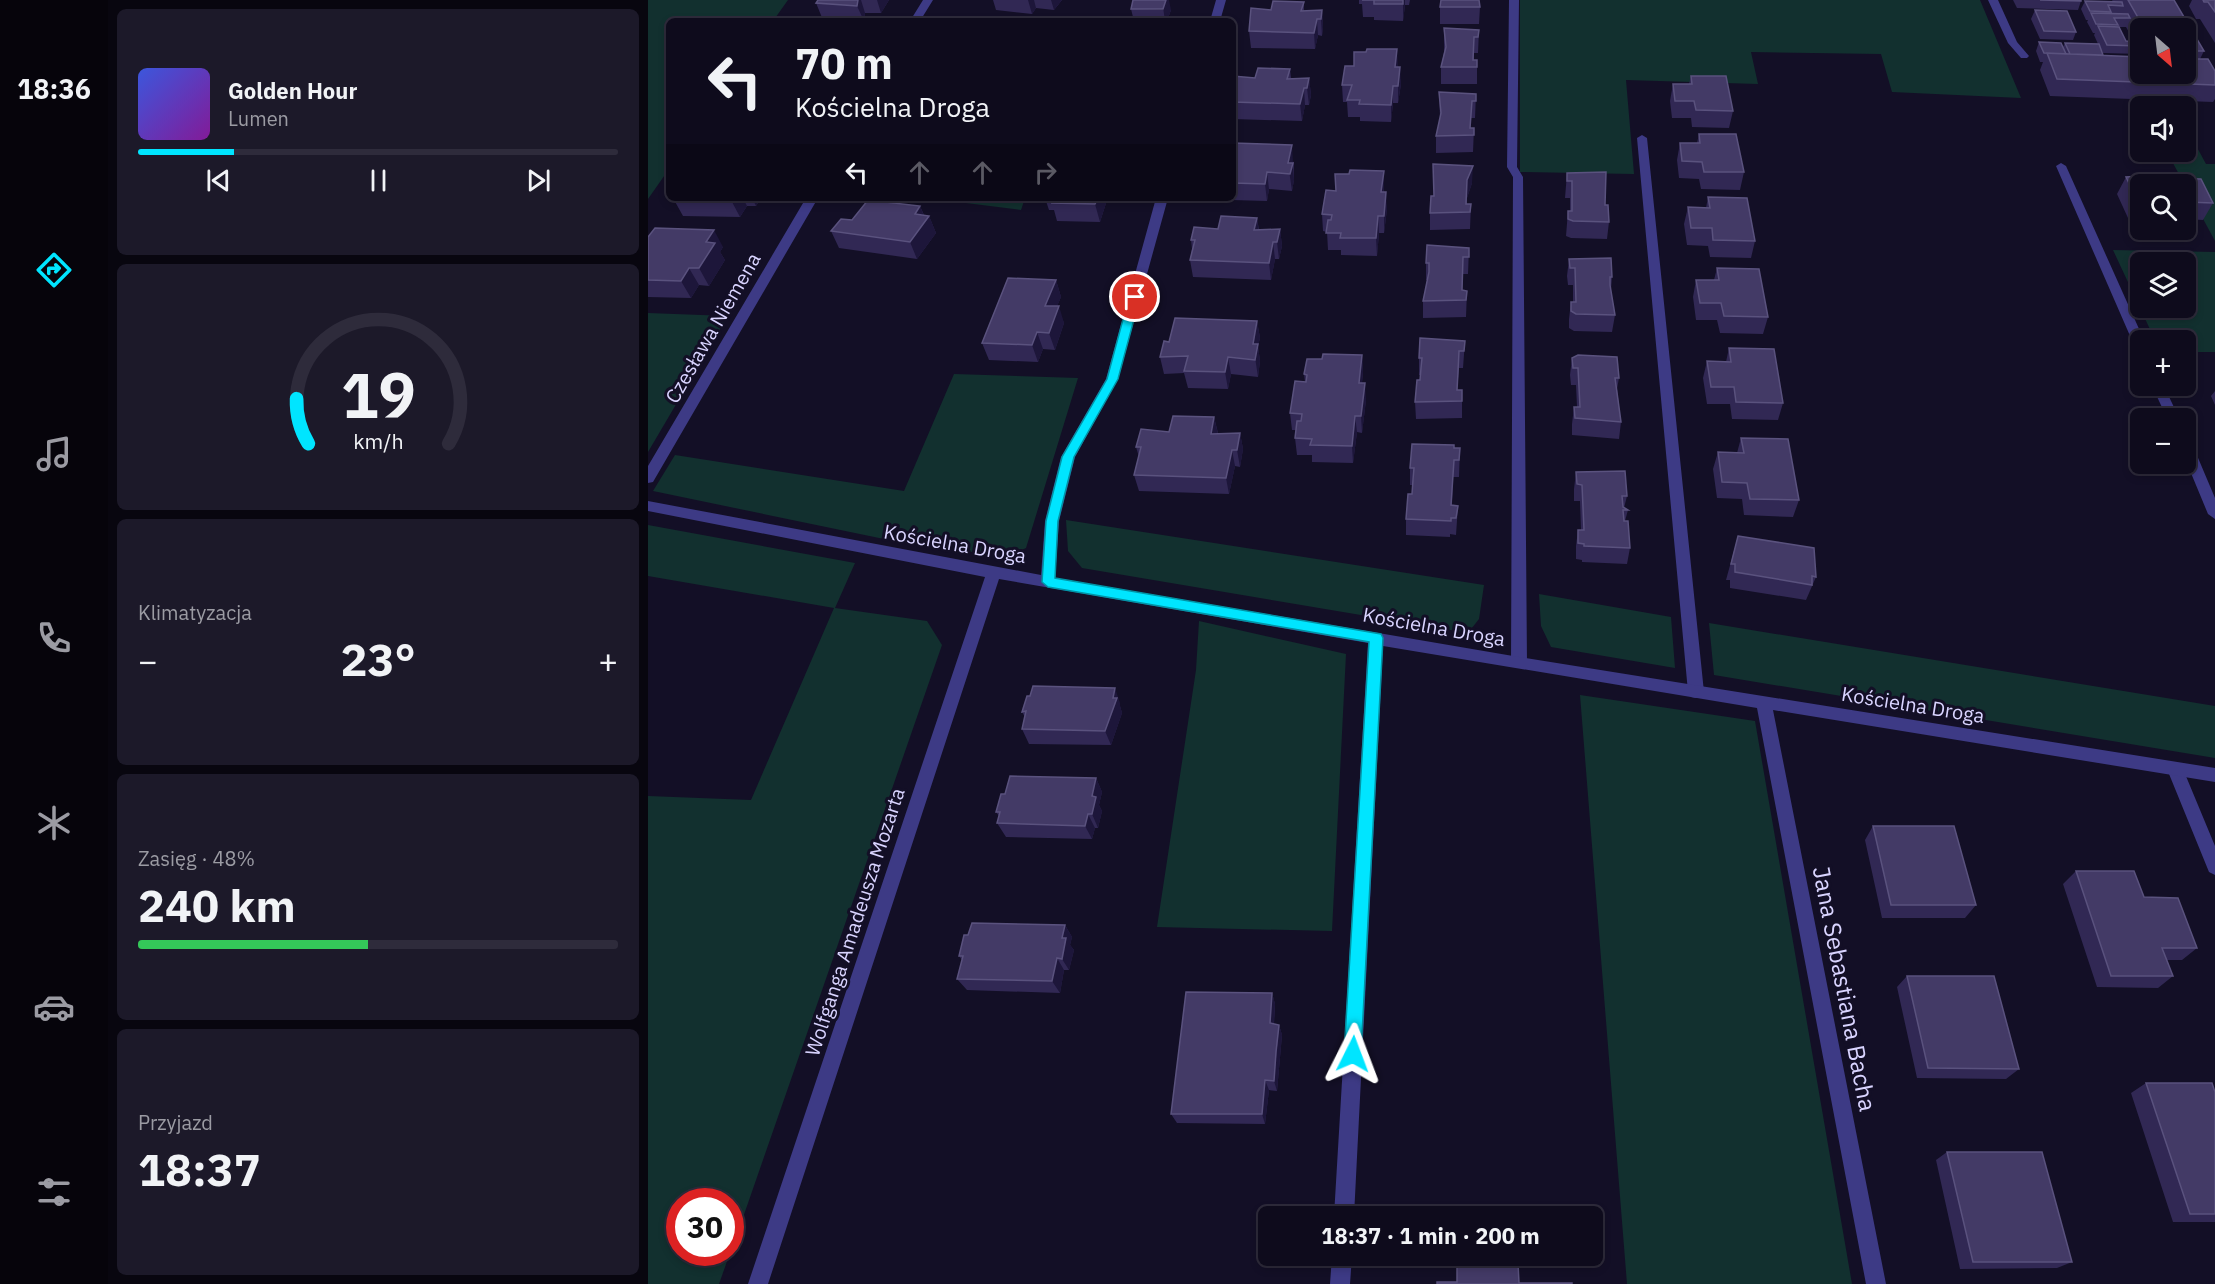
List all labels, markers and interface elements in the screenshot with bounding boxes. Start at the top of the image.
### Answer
north arrow [2130,18,2196,84]
map controls [2130,18,2196,474]
text: 70 m [795,36,893,91]
icon: left [696,42,774,120]
text: 18:36 [17,71,91,106]
text: Golden Hour [228,76,357,105]
text: Kościelna Droga [795,89,990,124]
button: sound [2130,96,2196,162]
text: Lumen [228,105,289,132]
icon: left [840,156,873,189]
icon: ahead [903,156,936,189]
icon: ahead [966,156,999,189]
icon: right [1029,156,1062,189]
icon: previous [202,164,235,197]
icon: pause [362,164,395,197]
icon: next [522,164,555,197]
button: search [2130,174,2196,240]
street label: Czesława Niemena [658,247,767,408]
icon: directions [33,249,75,291]
button: layers [2130,252,2196,318]
pin [1109,271,1160,322]
icon: arrive [1118,280,1151,313]
button: + [2130,330,2196,396]
text: 19 [341,354,415,435]
button: − [2130,408,2196,474]
text: km/h [353,427,403,455]
icon: music [33,433,75,475]
street label: Kościelna Droga [882,518,1029,569]
text: Klimatyzacja [138,599,252,626]
street label: Kościelna Droga [1361,601,1508,652]
icon: phone [33,617,75,659]
text: 23° [340,630,416,688]
text: − [138,639,158,682]
text: + [598,639,618,682]
street label: Kościelna Droga [1840,680,1987,729]
street label: Wolfganga Amadeusza Mozarta [798,784,911,1059]
icon: climate [33,802,75,844]
text: Zasięg · 48% [138,845,255,872]
street label: Jana Sebastiana Bacha [1806,864,1884,1114]
text: 240 km [138,876,296,934]
icon: car [33,986,75,1028]
position arrow [1321,1022,1385,1086]
text: Przyjazd [138,1109,213,1136]
text: 18:37 [138,1140,261,1198]
icon: filters [33,1171,75,1213]
speed limit sign: 30 [666,1188,744,1266]
text: 18:37 · 1 min · 200 m [1321,1221,1540,1250]

